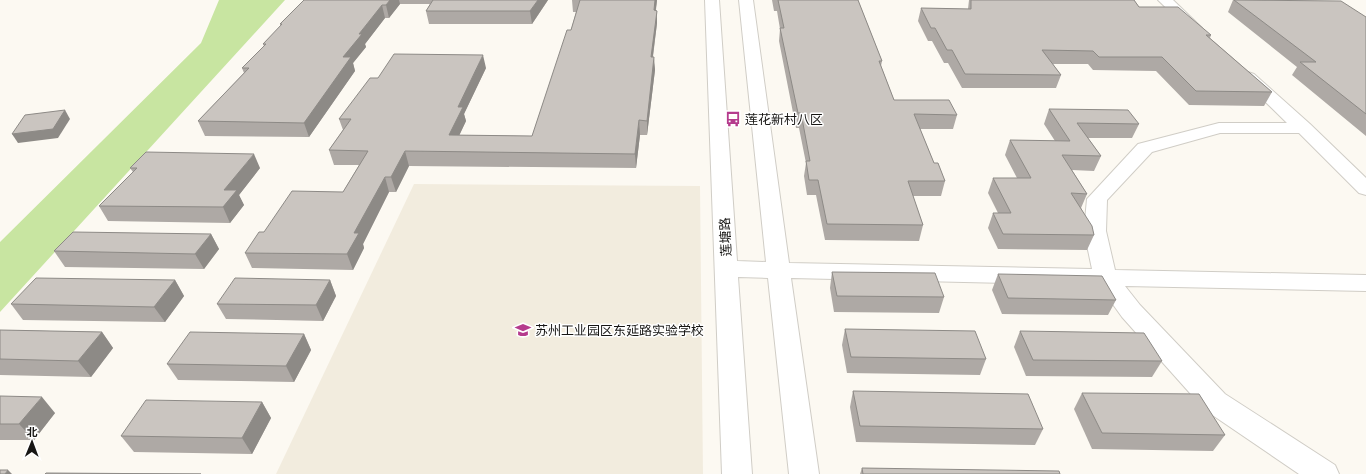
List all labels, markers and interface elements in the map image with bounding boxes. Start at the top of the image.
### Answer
bus stop icon: 莲花新村八区 [724,110,742,128]
place label: 莲花新村八区 [745,110,823,128]
street label: 莲塘路 [715,217,735,257]
school or university icon: 苏州工业园区东延路实验学校 [514,321,532,339]
place label: 苏州工业园区东延路实验学校 [535,321,704,339]
north arrow [12,422,52,462]
text: 北 [27,424,38,439]

